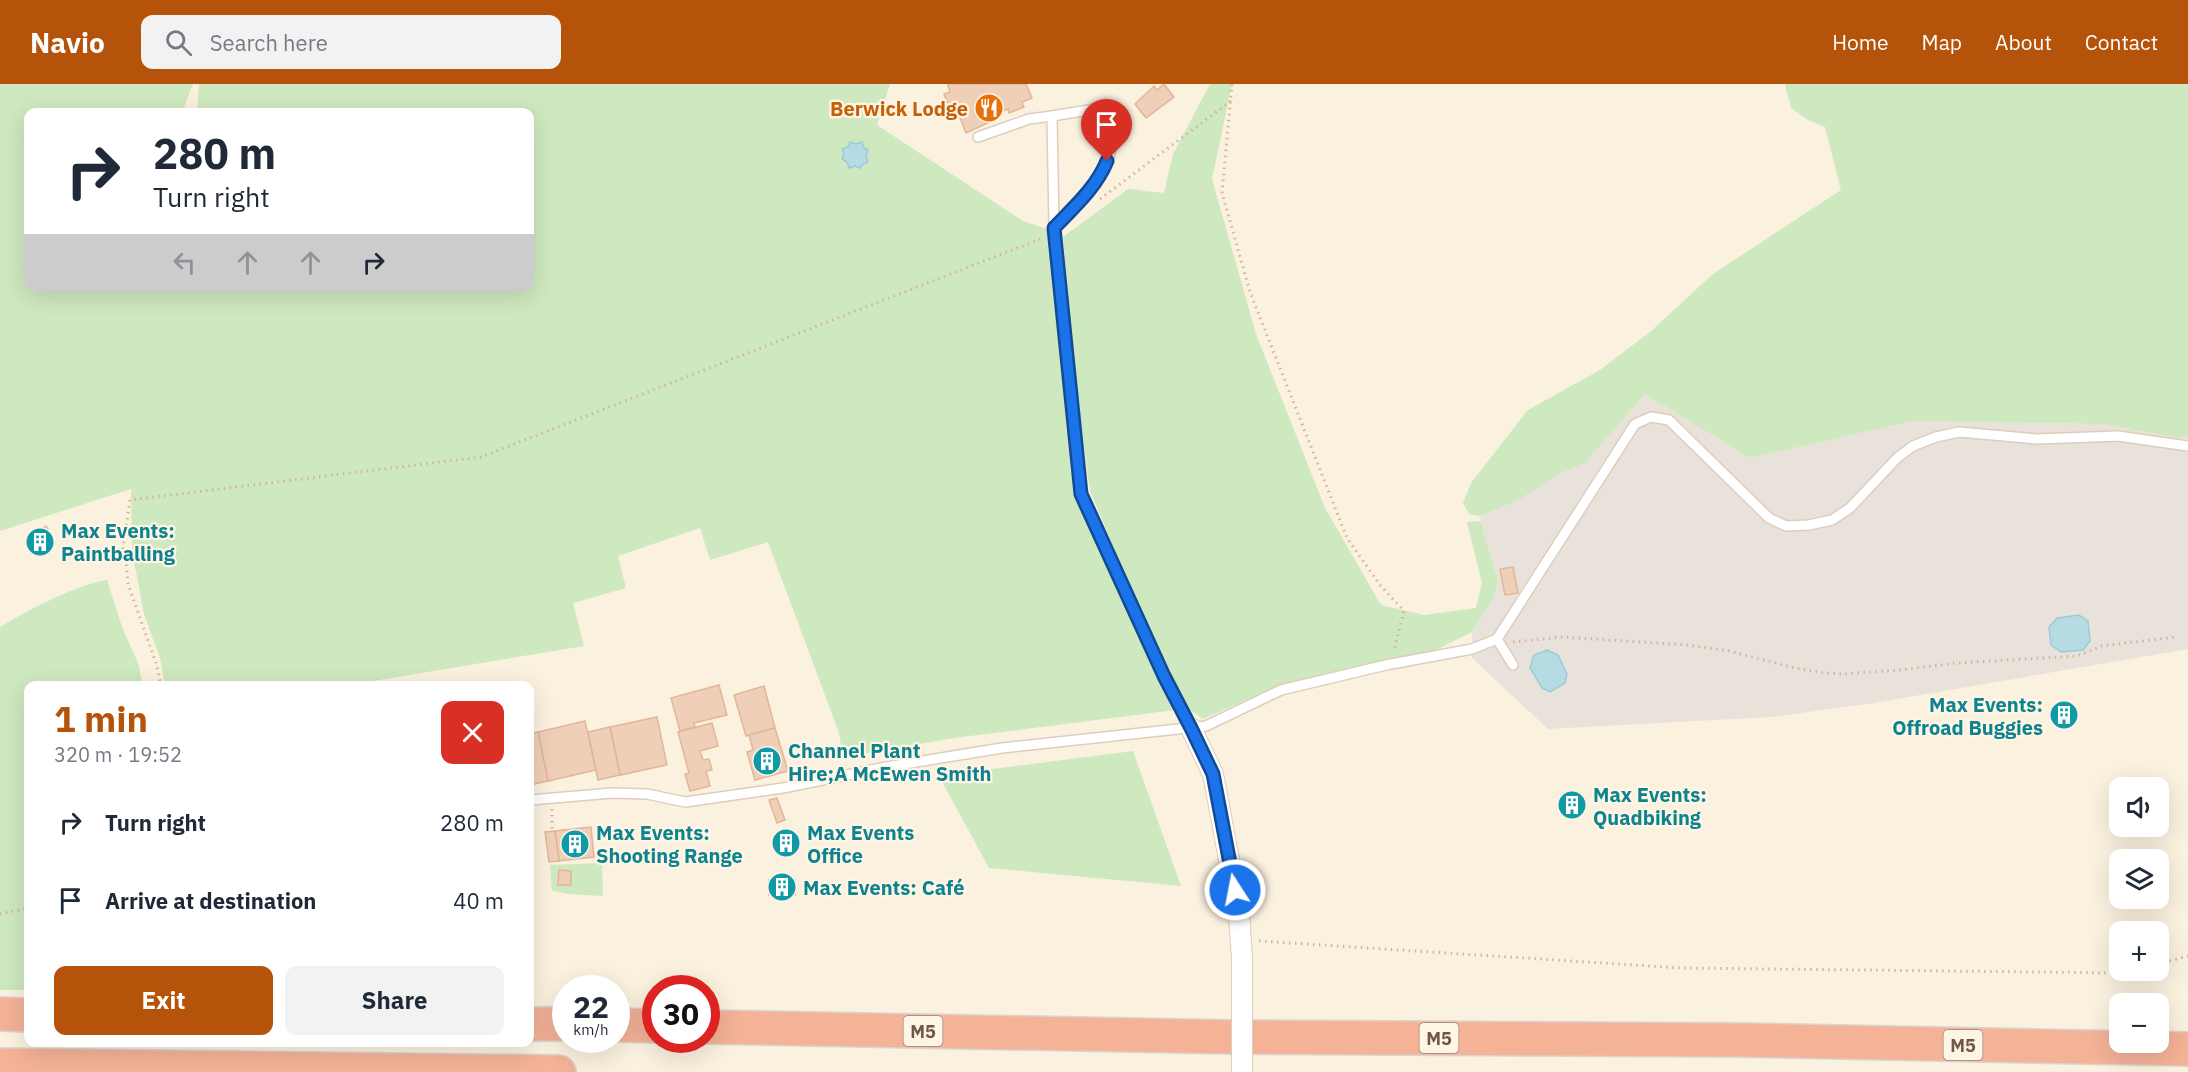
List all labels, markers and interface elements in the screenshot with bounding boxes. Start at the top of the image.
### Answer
search box [141,15,561,69]
text: Navio [30,24,105,61]
icon: search [162,26,195,59]
text: Search here [210,28,328,57]
text: Home [1832,28,1889,56]
text: Map [1922,28,1962,56]
text: About [1995,28,2052,56]
text: Contact [2085,28,2158,56]
restaurant icon: Berwick Lodge [973,92,1005,124]
place label: Berwick Lodge [830,95,968,122]
pin [1081,99,1132,161]
icon: arrive [1090,108,1123,141]
text: 280 m [153,126,276,181]
icon: right [54,132,132,210]
text: Turn right [153,179,270,214]
icon: left [168,246,201,279]
icon: ahead [231,246,264,279]
icon: ahead [294,246,327,279]
icon: right [357,246,390,279]
place label: Max Events: Paintballing [61,517,176,567]
building icon: Max Events: Paintballing [24,526,56,558]
place label: Max Events: Offroad Buggies [1892,691,2043,741]
text: 1 min [54,695,148,742]
building icon: Max Events: Offroad Buggies [2048,699,2080,731]
button: close [441,701,504,764]
place label: Channel Plant Hire;A McEwen Smith [788,737,991,787]
text: 320 m · 19:52 [54,741,182,768]
building icon: Channel Plant Hire;A McEwen Smith [751,745,783,777]
map controls [2109,777,2169,1053]
button: sound [2109,777,2169,837]
place label: Max Events: Quadbiking [1593,781,1707,831]
building icon: Max Events: Quadbiking [1556,789,1588,821]
icon: right [54,806,87,839]
text: Turn right [105,808,206,837]
text: 280 m [440,808,504,837]
place label: Max Events: Shooting Range [596,819,743,869]
place label: Max Events Office [807,819,914,869]
building icon: Max Events Office [770,827,802,859]
building icon: Max Events: Shooting Range [559,828,591,860]
button: layers [2109,849,2169,909]
position arrow [1203,858,1267,922]
building icon: Max Events: Café [766,871,798,903]
place label: Max Events: Café [803,874,964,901]
icon: arrive [54,884,87,917]
text: Arrive at destination [105,886,316,915]
text: 40 m [453,886,504,915]
button: + [2109,921,2169,981]
button: Exit [54,966,273,1035]
button: Share [285,966,504,1035]
speed limit sign: 30 [642,975,720,1053]
text: 22 [573,987,609,1026]
button: − [2109,993,2169,1053]
road number: M5 [904,1016,942,1046]
text: km/h [573,1020,609,1039]
road number: M5 [1420,1023,1458,1053]
road number: M5 [1944,1030,1982,1060]

